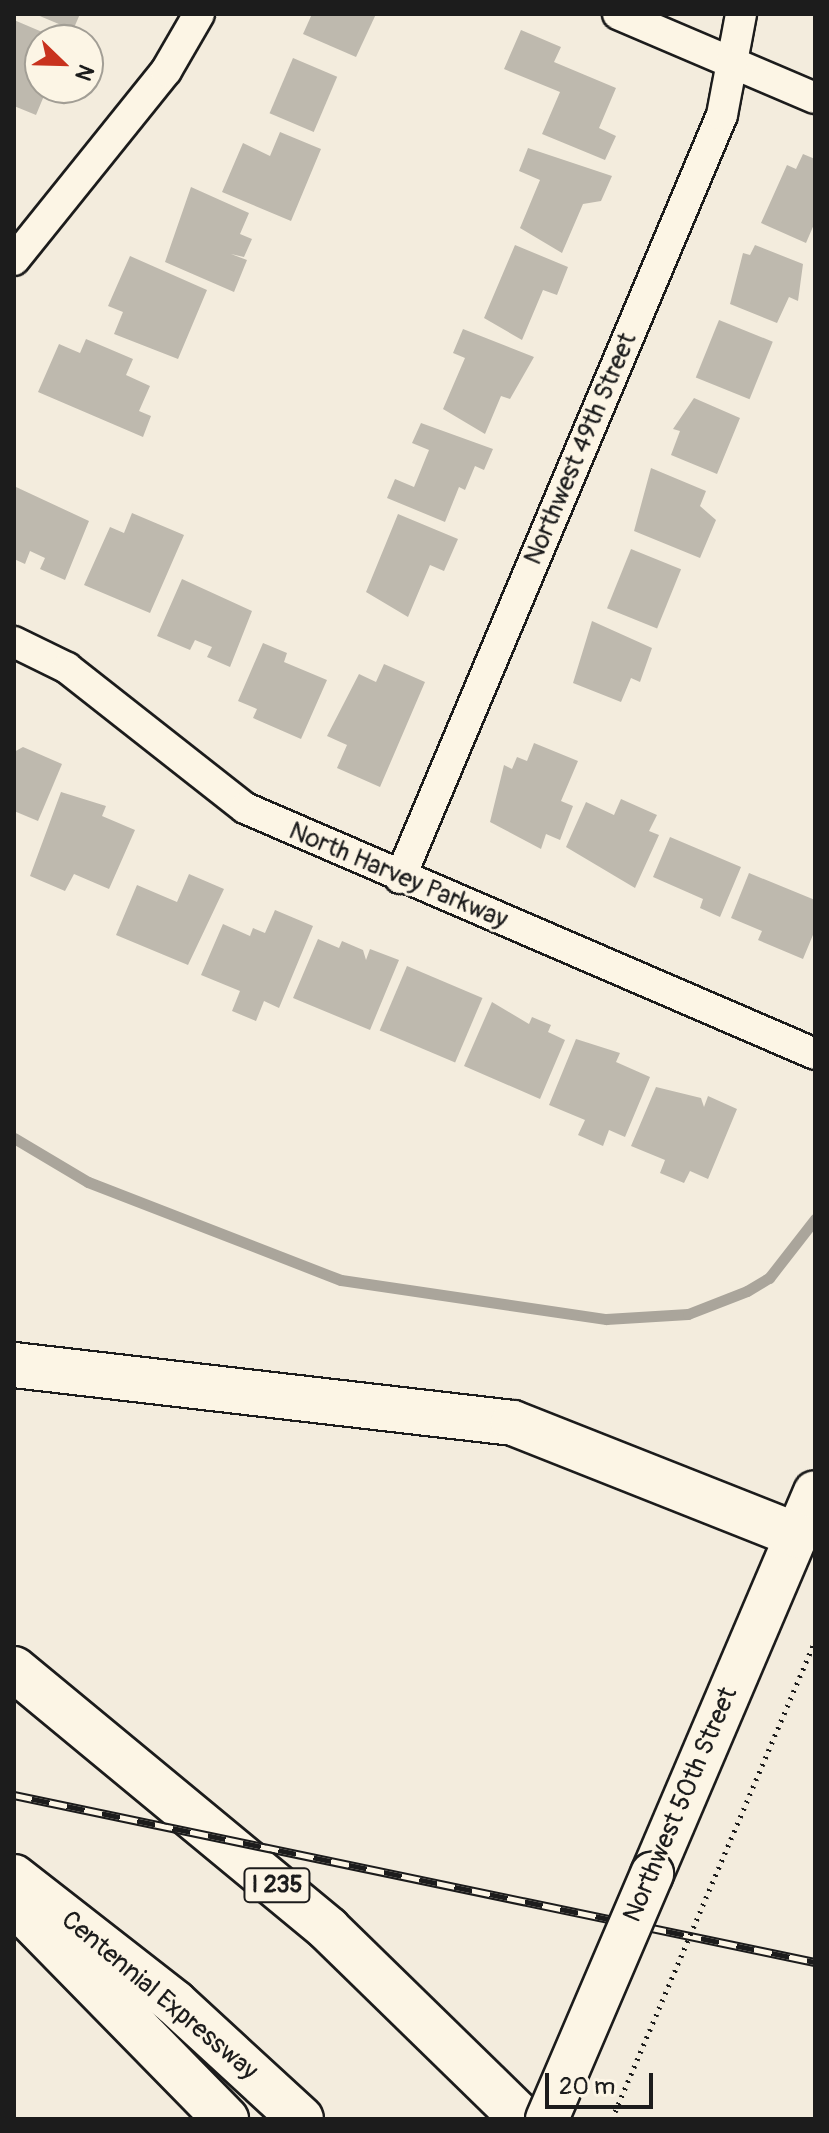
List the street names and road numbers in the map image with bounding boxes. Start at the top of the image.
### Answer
street label: Northwest 49th Street [518,328,644,570]
street label: North Harvey Parkway [284,816,512,936]
street label: Northwest 50th Street [617,1683,745,1927]
road number: I 235 [243,1865,311,1905]
street label: Centennial Expressway [55,1905,263,2087]

